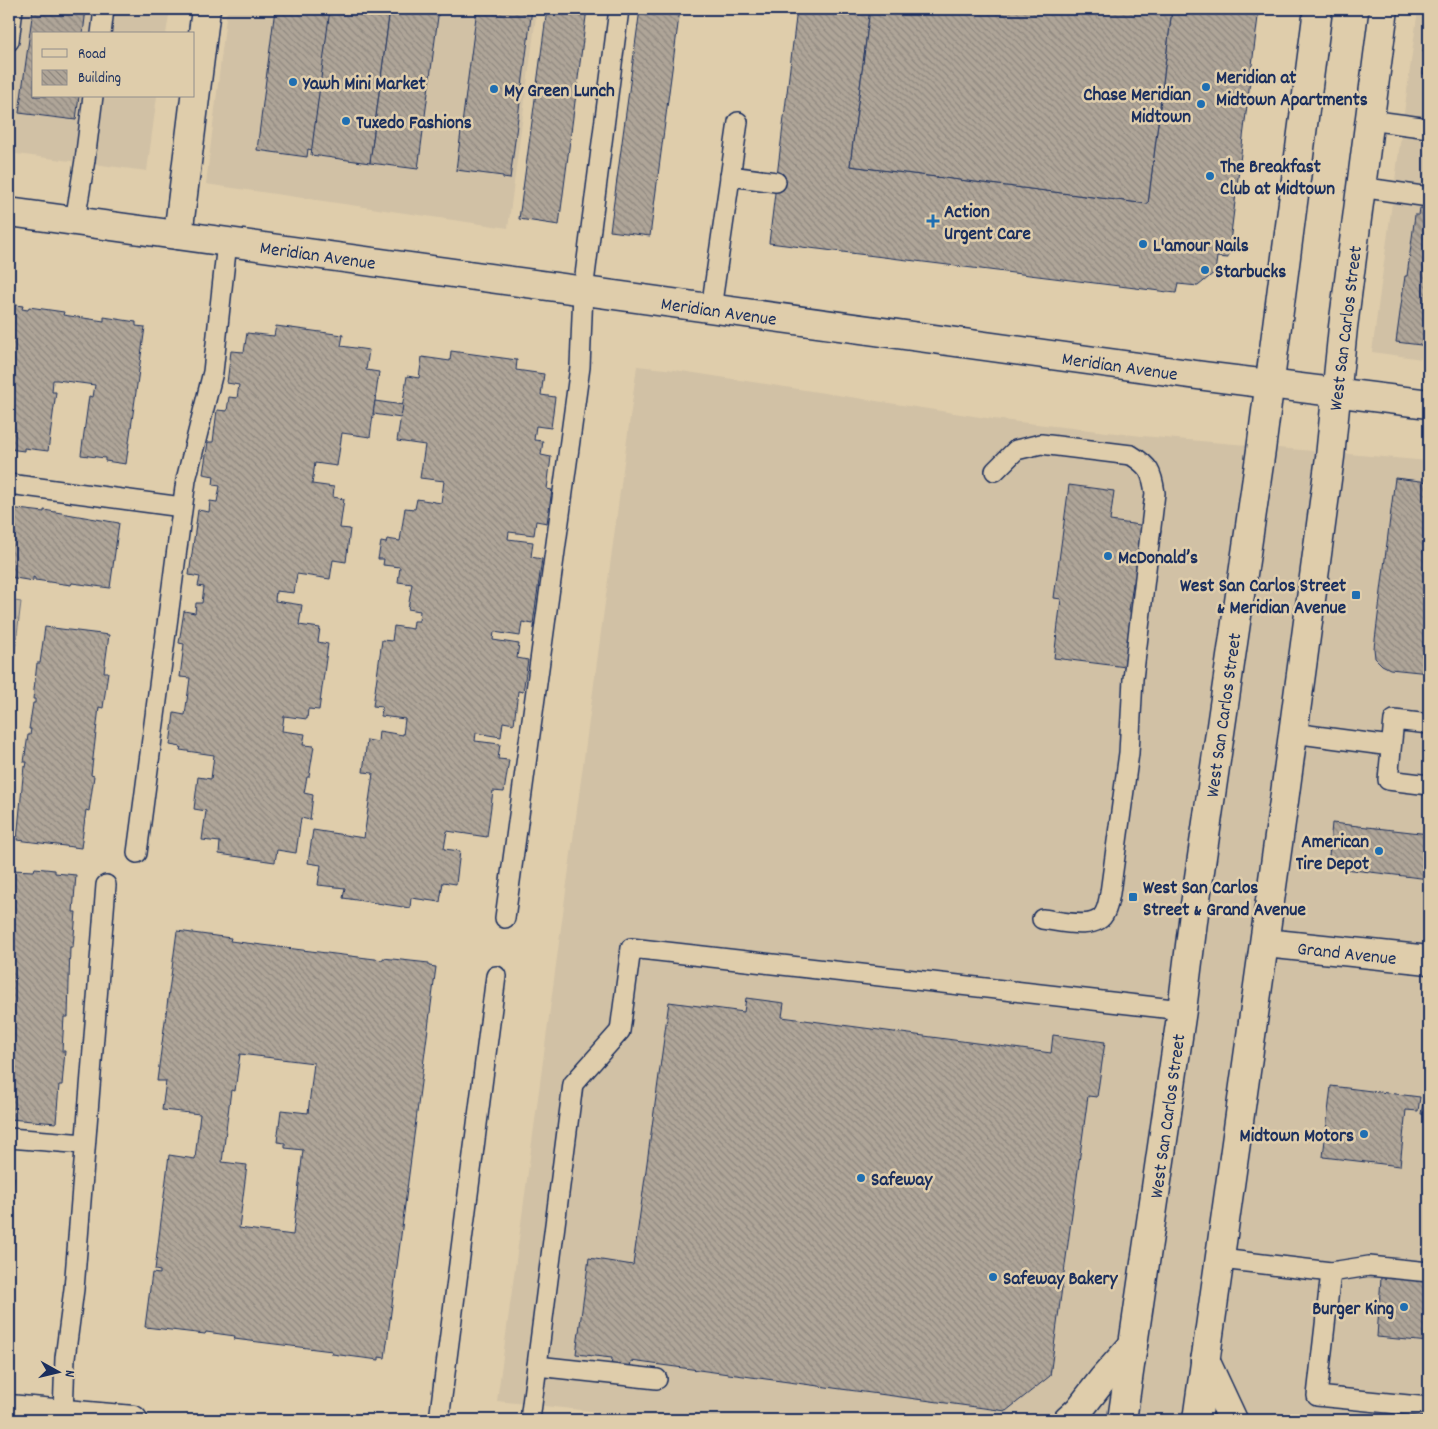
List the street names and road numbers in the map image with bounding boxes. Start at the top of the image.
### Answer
street label: Meridian Avenue [258,236,377,279]
street label: West San Carlos Street [1324,244,1371,412]
street label: Meridian Avenue [659,292,778,335]
street label: Meridian Avenue [1060,347,1179,390]
street label: West San Carlos Street [1201,631,1250,800]
street label: Grand Avenue [1296,937,1398,974]
street label: West San Carlos Street [1145,1032,1194,1201]

